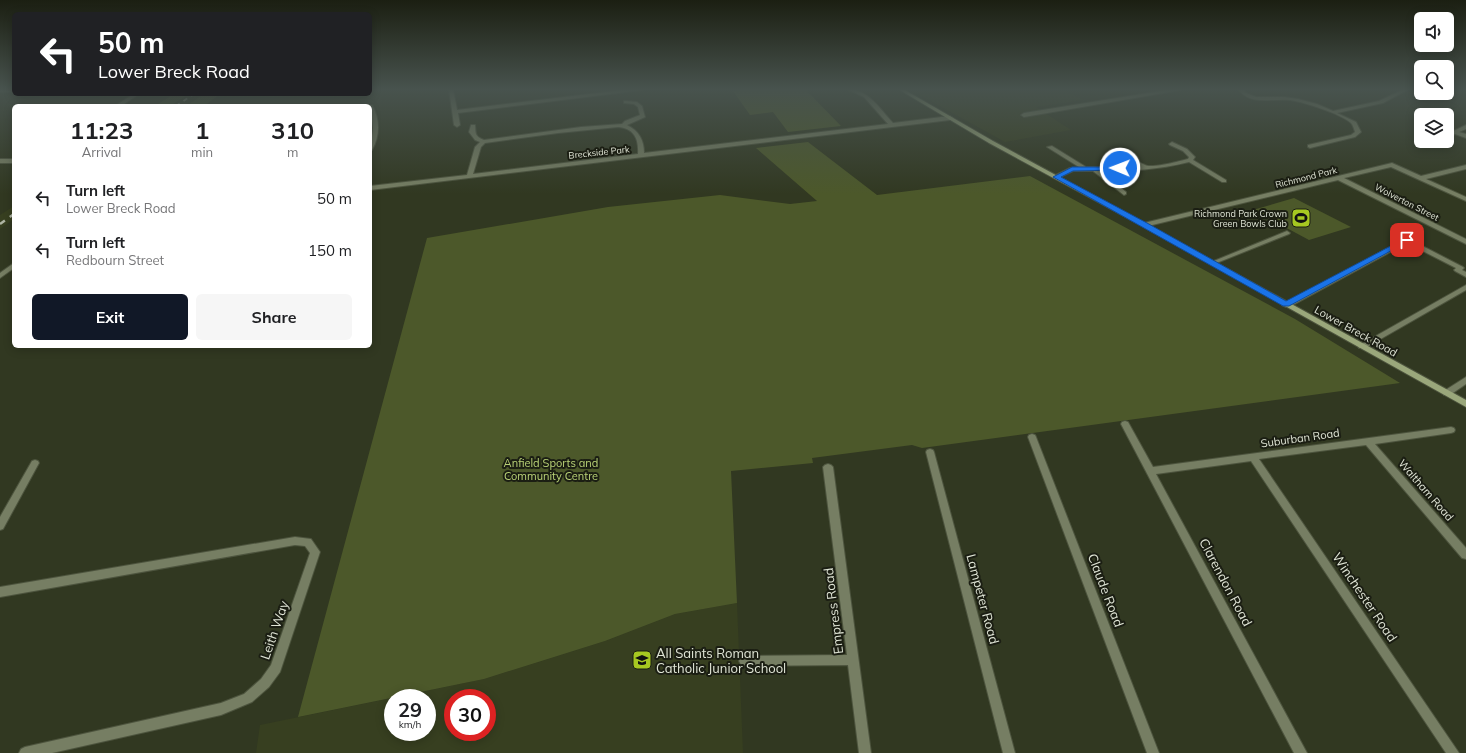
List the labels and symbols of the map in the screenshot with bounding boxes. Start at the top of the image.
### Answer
street label: Breckside Park [568,143,630,161]
position arrow [1099,147,1141,189]
street label: Richmond Park [1274,164,1338,190]
street label: Wolverton Street [1373,181,1441,223]
sports icon: Richmond Park Crown Green Bowls Club [1290,207,1312,229]
place label: Richmond Park Crown Green Bowls Club [1194,208,1287,229]
pin [1390,223,1424,257]
street label: Lower Breck Road [1312,302,1400,360]
street label: Suburban Road [1260,426,1340,450]
park label: Anfield Sports and Community Centre [504,456,598,483]
street label: Waltham Road [1395,456,1457,524]
street label: Clarendon Road [1196,535,1256,629]
street label: Winchester Road [1329,549,1401,645]
street label: Claude Road [1085,551,1127,629]
street label: Lampeter Road [963,552,1003,646]
street label: Empress Road [820,567,846,655]
street label: Leith Way [256,598,292,661]
place label: All Saints Roman Catholic Junior School [656,645,786,676]
school or university icon: All Saints Roman Catholic Junior School [631,649,653,671]
speed limit sign: 30 [444,689,496,741]

